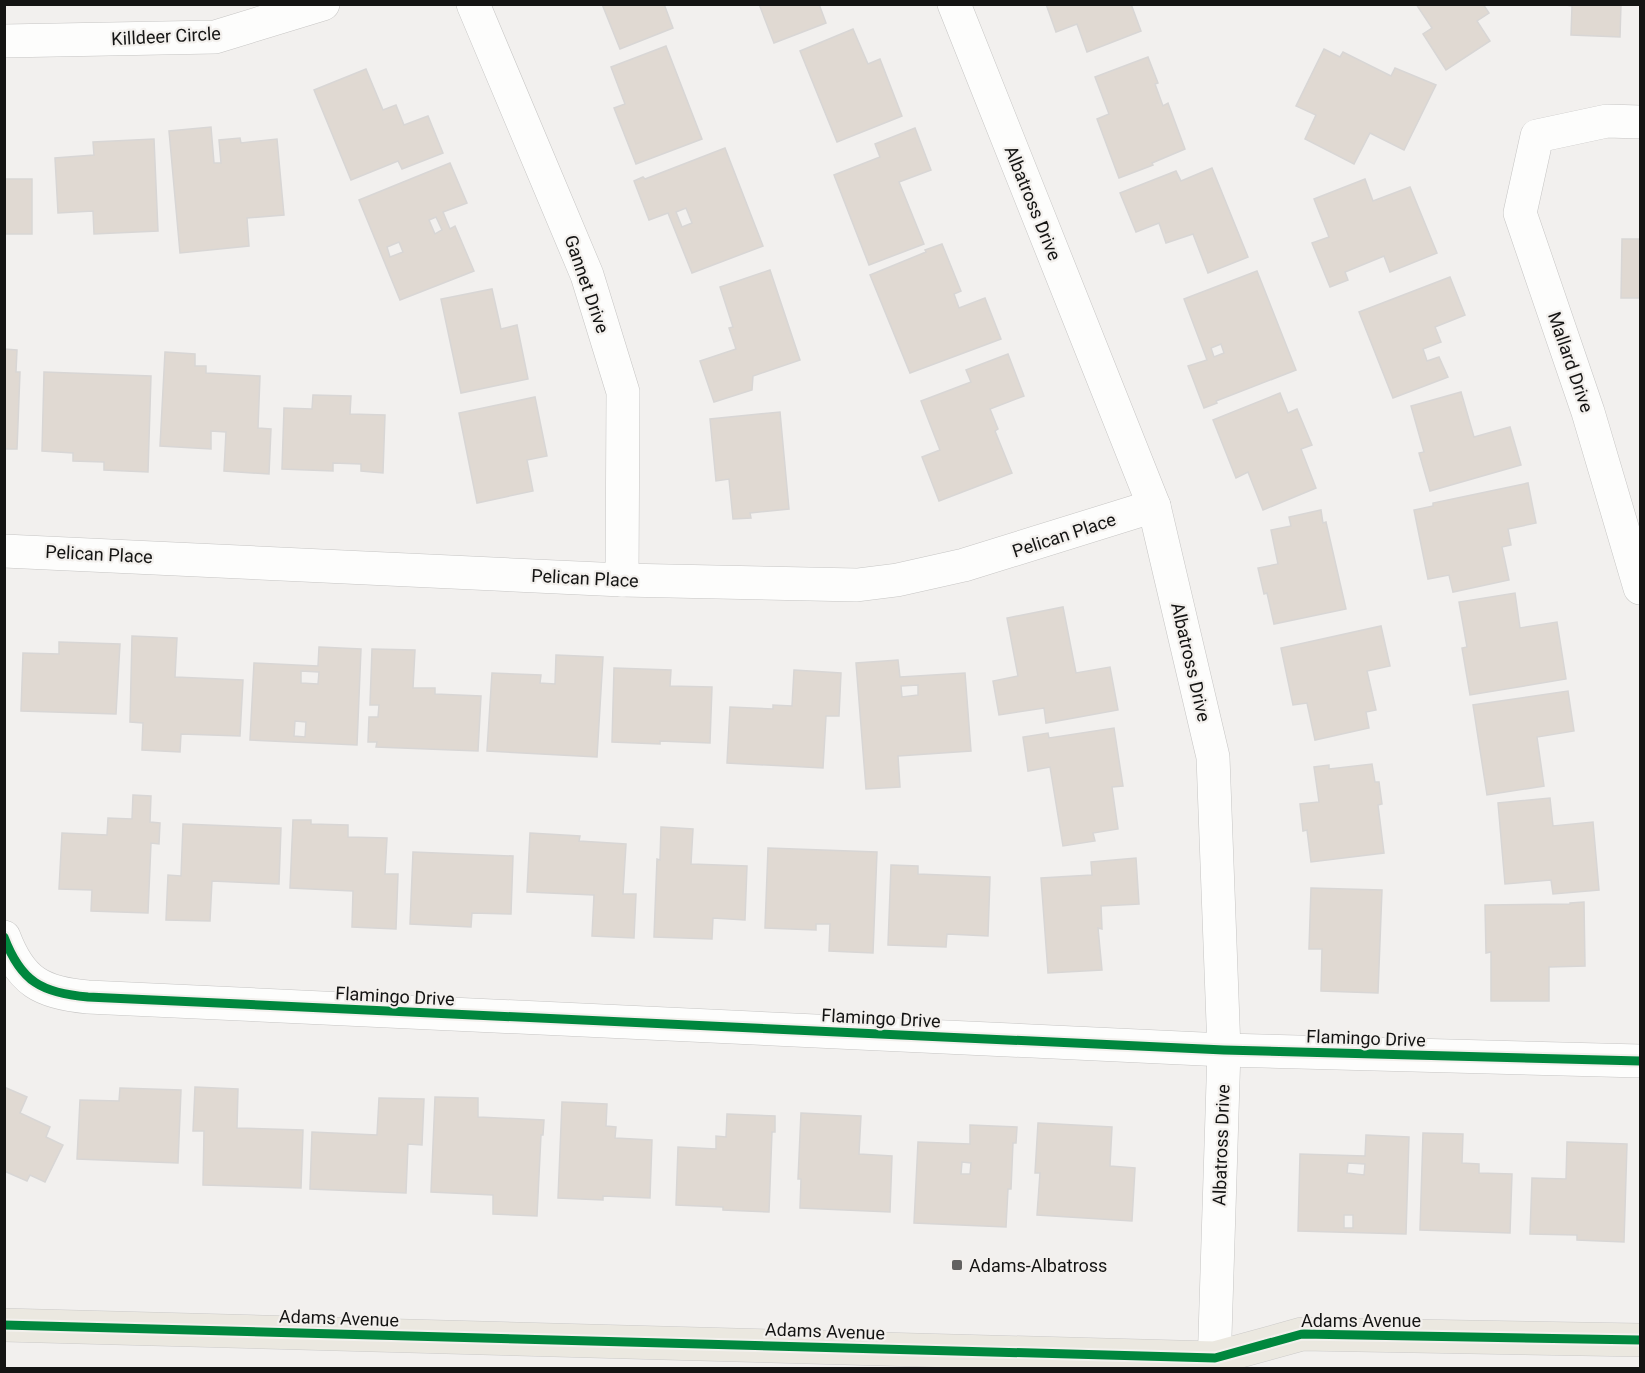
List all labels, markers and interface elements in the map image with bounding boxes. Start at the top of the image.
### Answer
street label: Killdeer Circle [111,23,221,49]
street label: Albatross Drive [1000,143,1066,263]
street label: Gannet Drive [560,232,614,336]
street label: Mallard Drive [1544,309,1598,415]
street label: Pelican Place [1010,508,1118,562]
street label: Pelican Place [45,541,153,567]
street label: Pelican Place [531,565,639,591]
street label: Albatross Drive [1167,600,1215,724]
street label: Flamingo Drive [335,982,455,1010]
street label: Flamingo Drive [821,1004,941,1032]
street label: Flamingo Drive [1306,1025,1426,1051]
street label: Albatross Drive [1208,1084,1234,1206]
place label: Adams-Albatross [969,1255,1107,1276]
marker: Adams-Albatross [950,1258,964,1272]
street label: Adams Avenue [279,1305,399,1331]
street label: Adams Avenue [1301,1310,1421,1331]
street label: Adams Avenue [765,1318,885,1344]

